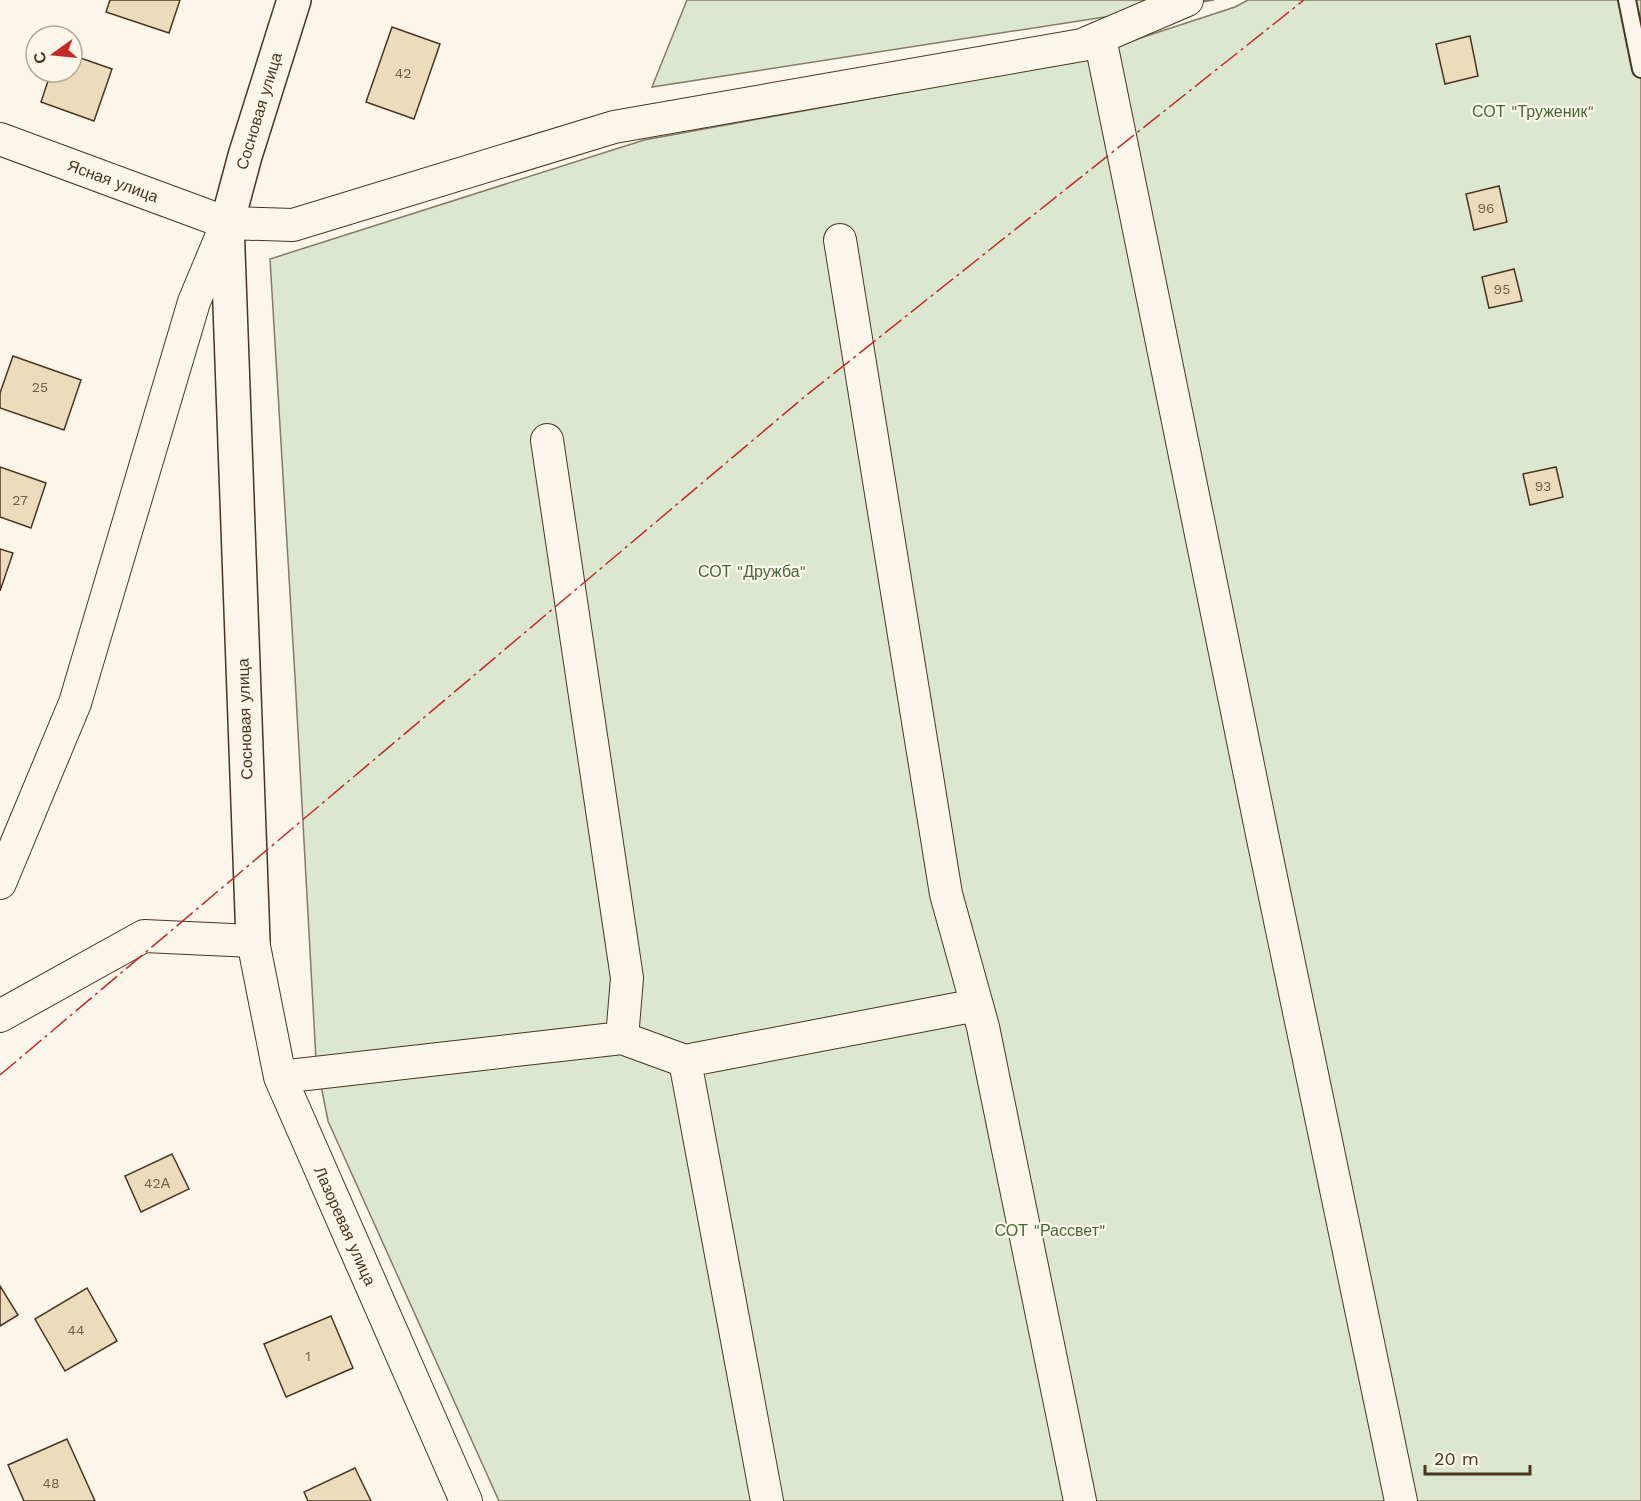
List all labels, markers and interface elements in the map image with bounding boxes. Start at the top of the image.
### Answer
north arrow [24,24,84,84]
text: С [29,49,51,66]
street label: Сосновая улица [232,50,286,172]
house number: 42 [395,65,411,81]
park label: СОТ "Труженик" [1472,102,1594,121]
street label: Ясная улица [65,156,161,206]
house number: 96 [1477,200,1495,216]
house number: 95 [1494,281,1510,297]
house number: 25 [32,379,48,395]
house number: 93 [1535,478,1551,494]
house number: 27 [12,492,28,508]
park label: СОТ "Дружба" [698,562,806,581]
street label: Сосновая улица [233,658,257,780]
street label: Лазоревая улица [310,1163,380,1289]
house number: 42А [144,1175,171,1191]
park label: СОТ "Рассвет" [995,1221,1105,1240]
house number: 44 [67,1322,85,1338]
house number: 1 [305,1348,311,1364]
scale bar [1425,1438,1530,1476]
text: 20 m [1434,1448,1479,1469]
house number: 48 [42,1475,60,1491]

